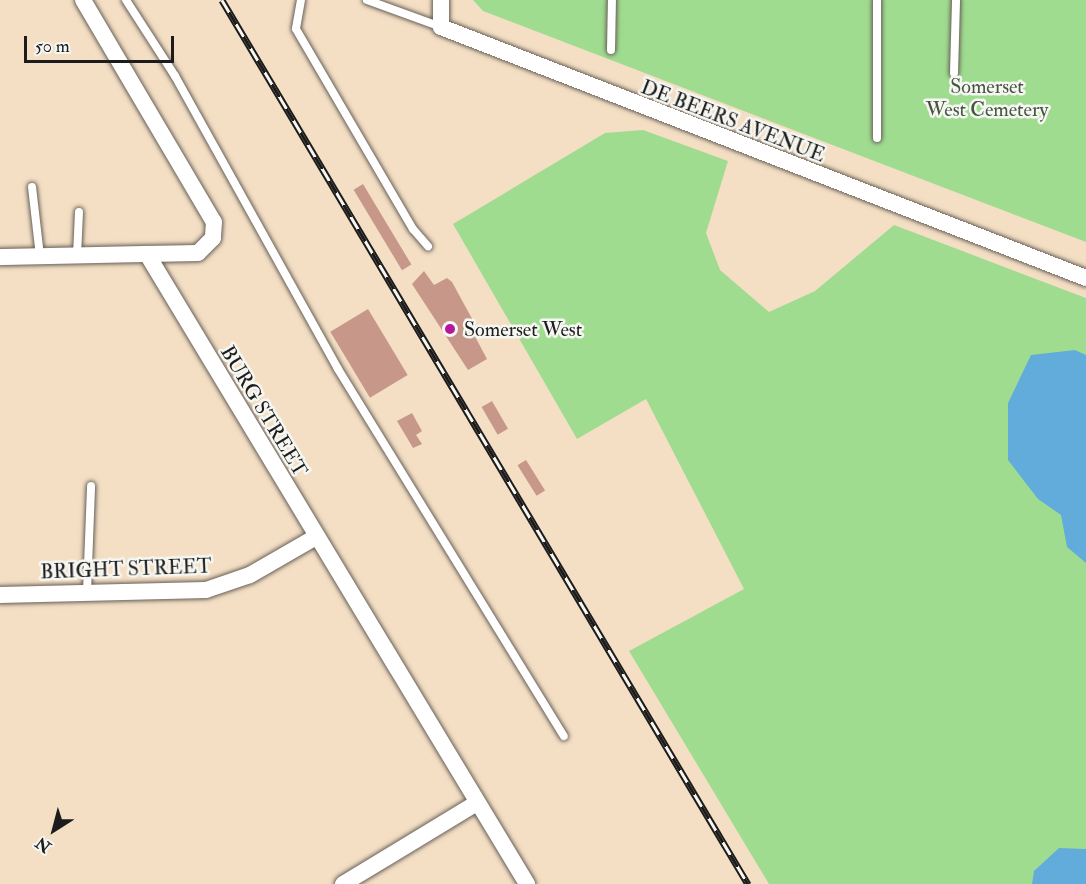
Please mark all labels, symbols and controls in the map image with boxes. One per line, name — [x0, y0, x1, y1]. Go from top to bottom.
scale bar — [27, 24, 177, 62]
text: 50 m — [35, 35, 70, 58]
street label: DE BEERS AVENUE — [638, 75, 828, 167]
park label: Somerset West Cemetery — [926, 75, 1048, 122]
place label: Somerset West — [464, 317, 582, 341]
marker: Somerset West — [441, 320, 459, 338]
street label: BURG STREET — [215, 341, 313, 481]
street label: BRIGHT STREET — [40, 554, 212, 584]
north arrow — [24, 800, 84, 860]
text: N — [32, 832, 55, 857]

